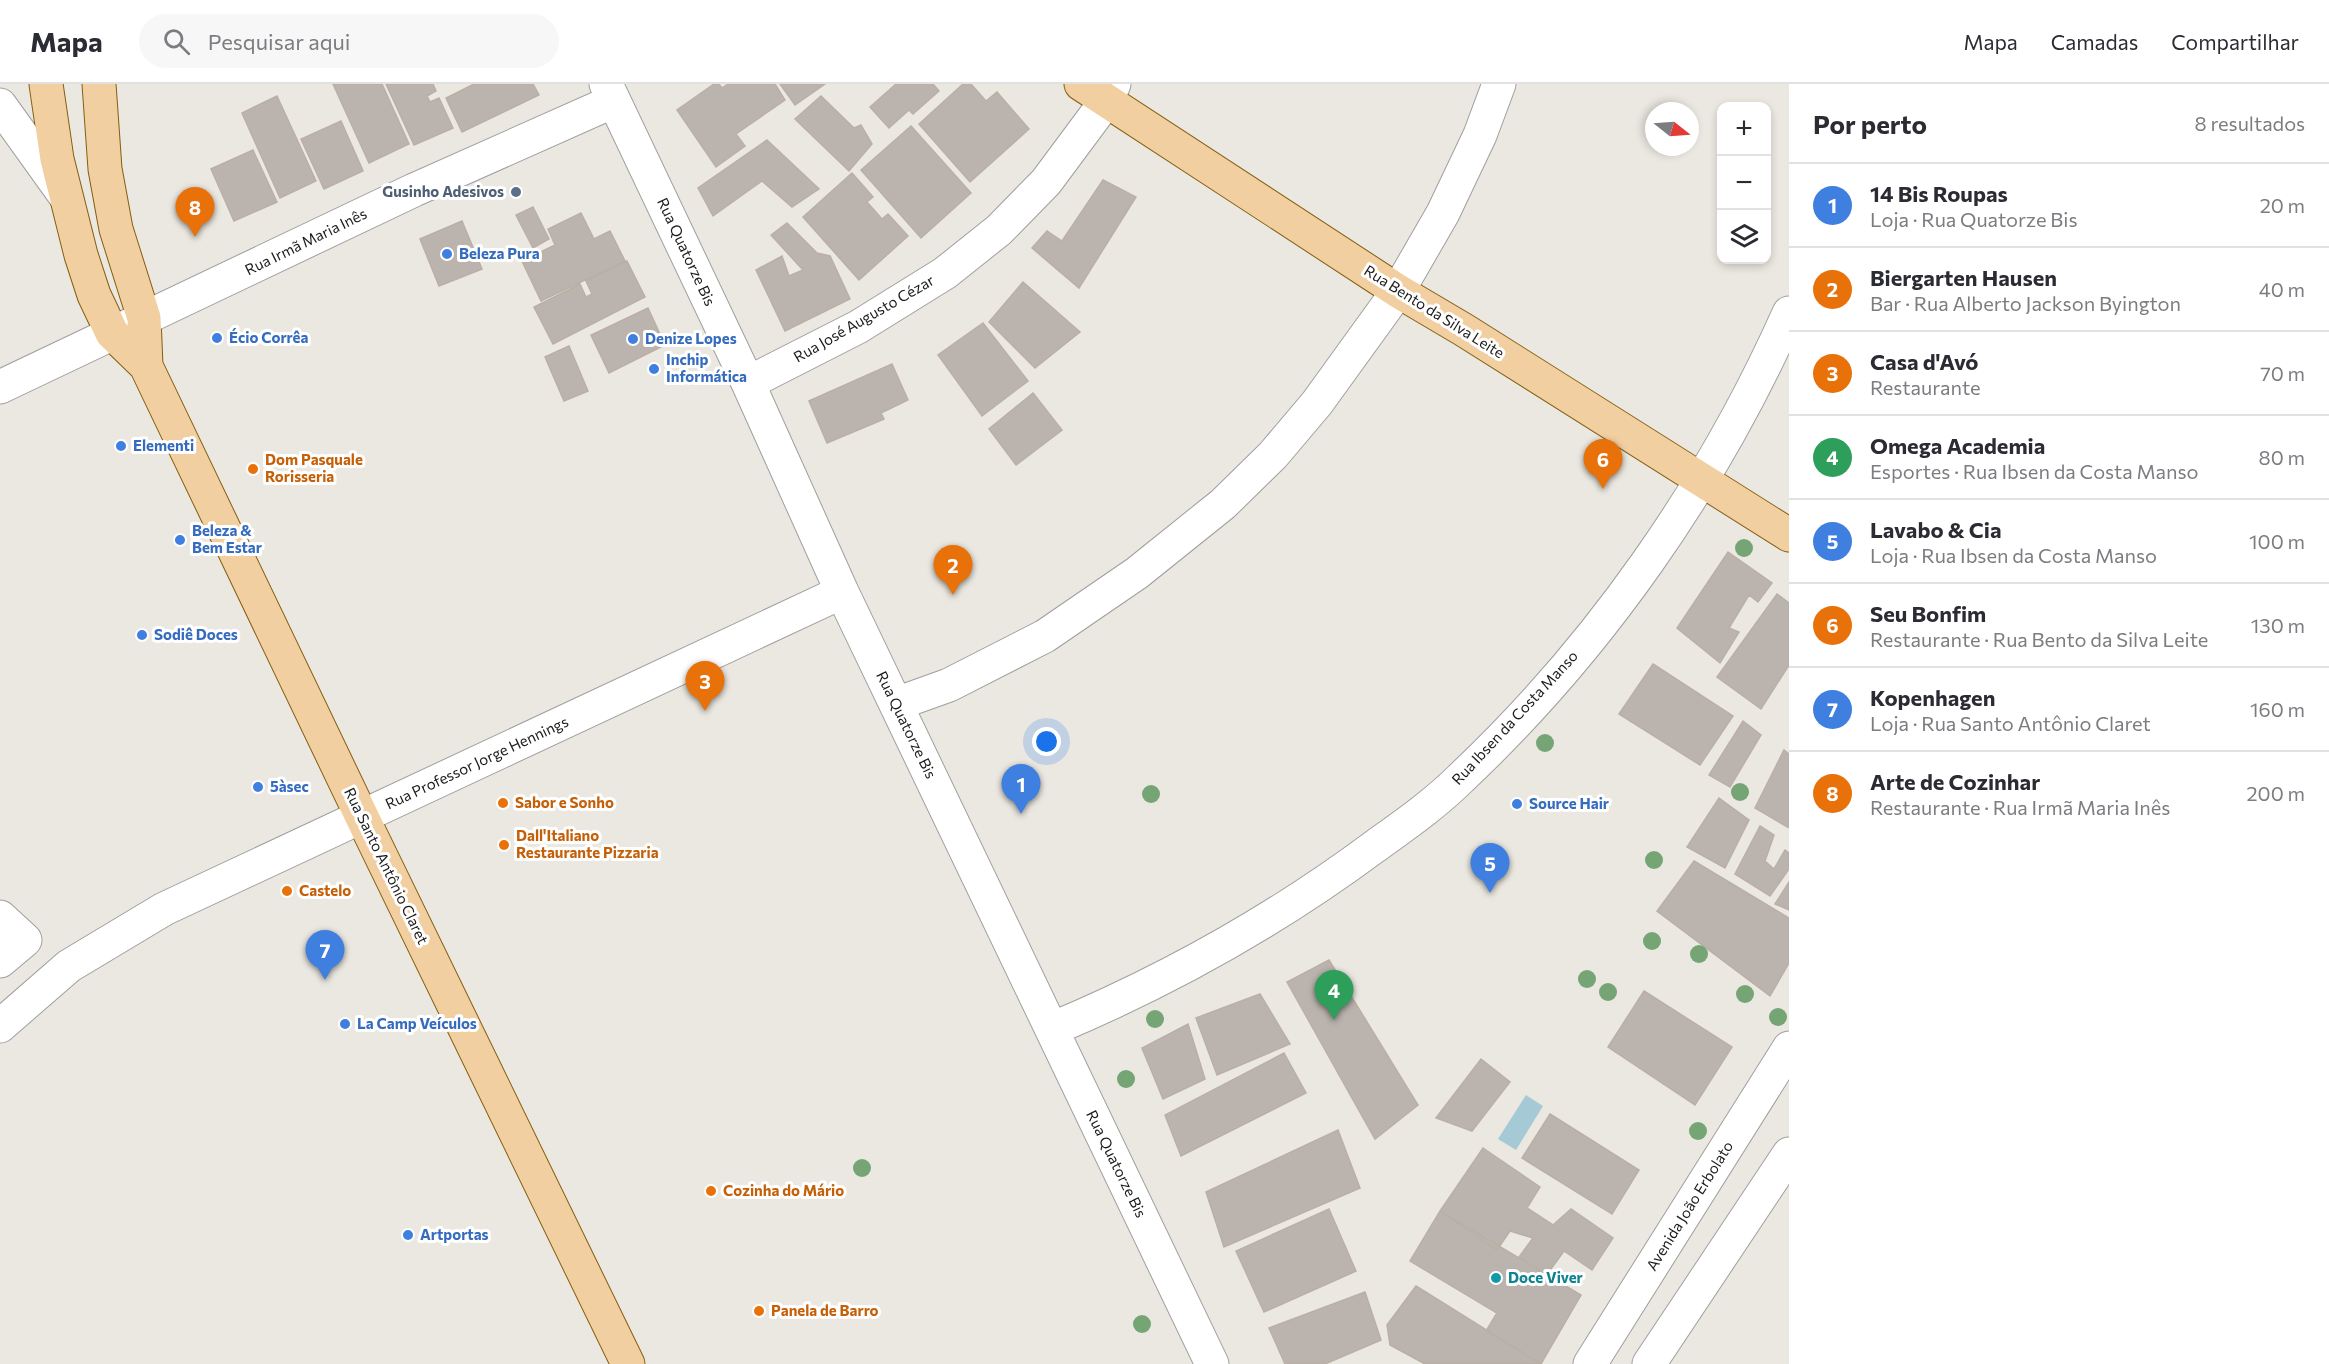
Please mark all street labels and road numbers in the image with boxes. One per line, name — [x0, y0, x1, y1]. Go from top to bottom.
street label: Rua Quatorze Bis — [654, 195, 720, 309]
street label: Rua Irmã Maria Inês — [242, 204, 369, 278]
street label: Rua Bento da Silva Leite — [1361, 261, 1508, 362]
street label: Rua José Augusto Cézar — [790, 271, 937, 366]
street label: Rua Ibsen da Costa Manso — [1447, 647, 1581, 788]
street label: Rua Quatorze Bis — [873, 668, 941, 781]
street label: Rua Professor Jorge Hennings — [382, 712, 571, 812]
street label: Rua Santo Antônio Claret — [341, 784, 433, 947]
street label: Rua Quatorze Bis — [1083, 1107, 1151, 1220]
street label: Avenida João Erbolato — [1642, 1137, 1736, 1274]

